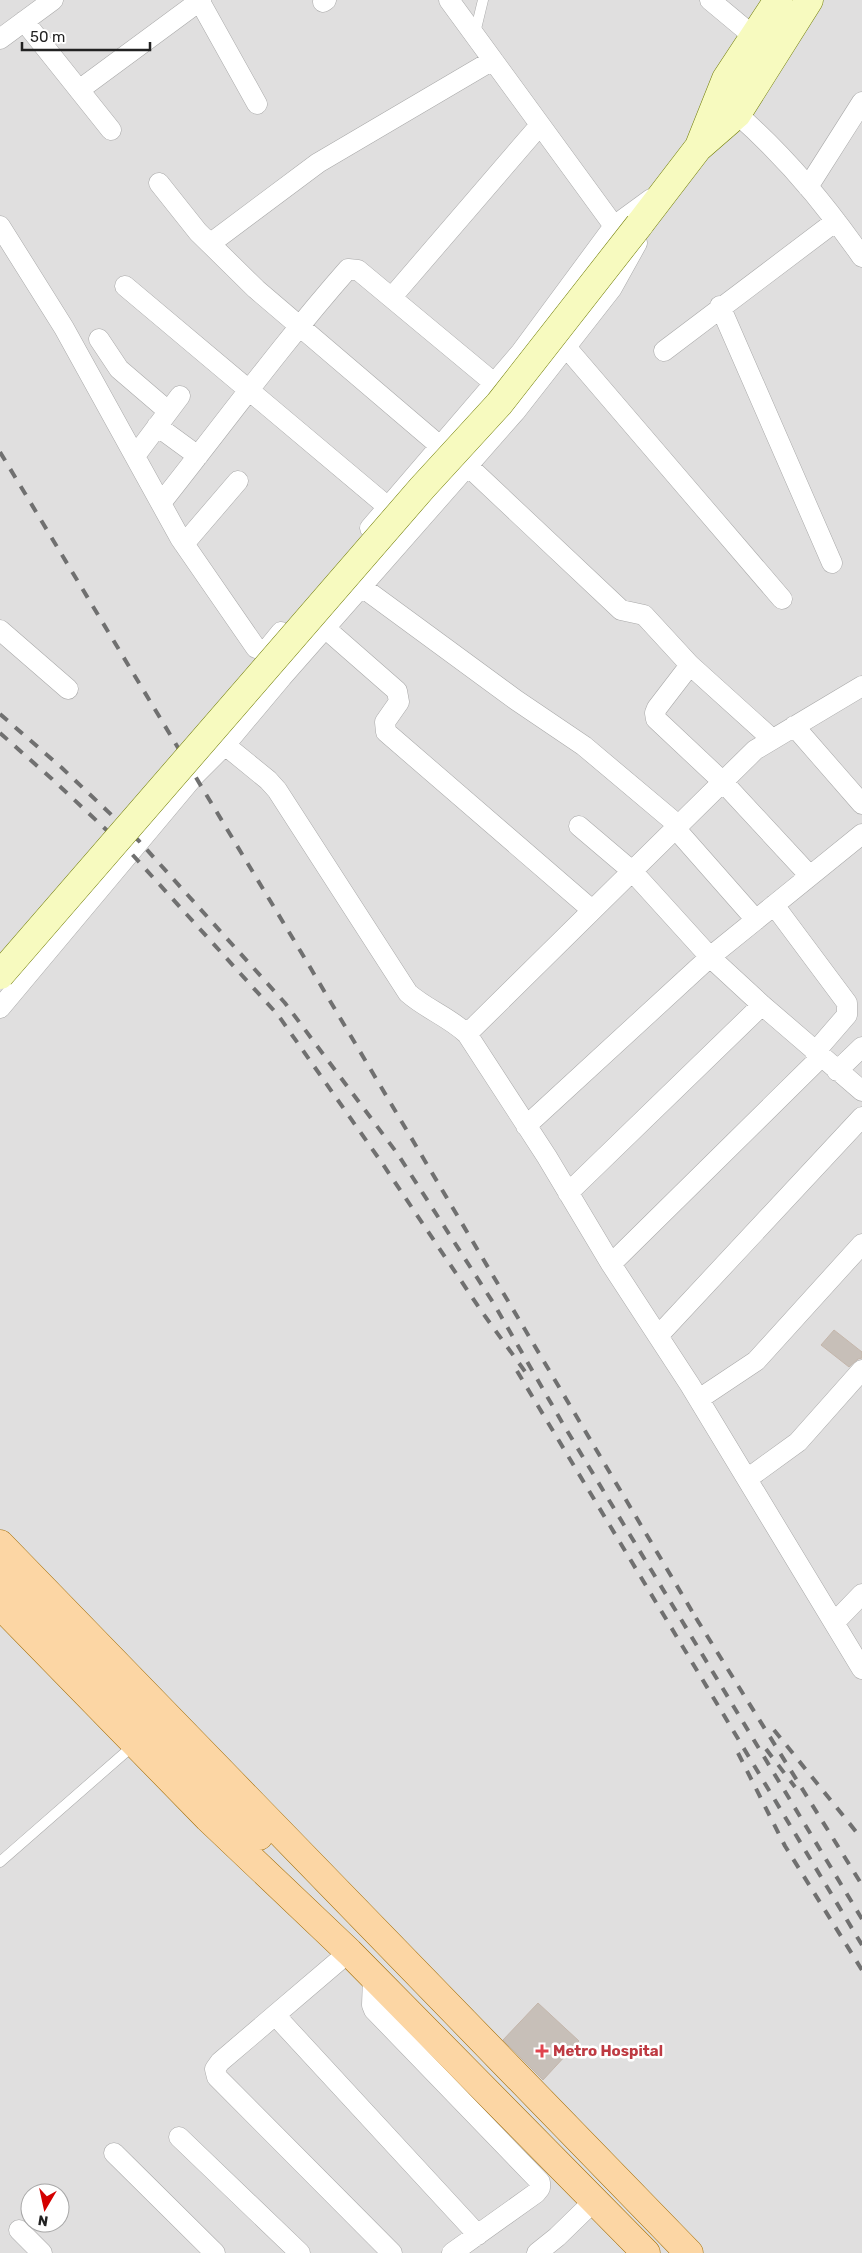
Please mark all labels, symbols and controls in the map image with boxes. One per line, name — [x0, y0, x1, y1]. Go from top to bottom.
scale bar — [22, 20, 150, 52]
text: 50 m — [30, 28, 65, 46]
place label: Metro Hospital — [553, 2042, 663, 2060]
marker: Metro Hospital — [535, 2044, 549, 2058]
north arrow — [20, 2183, 70, 2233]
text: N — [37, 2211, 49, 2230]

